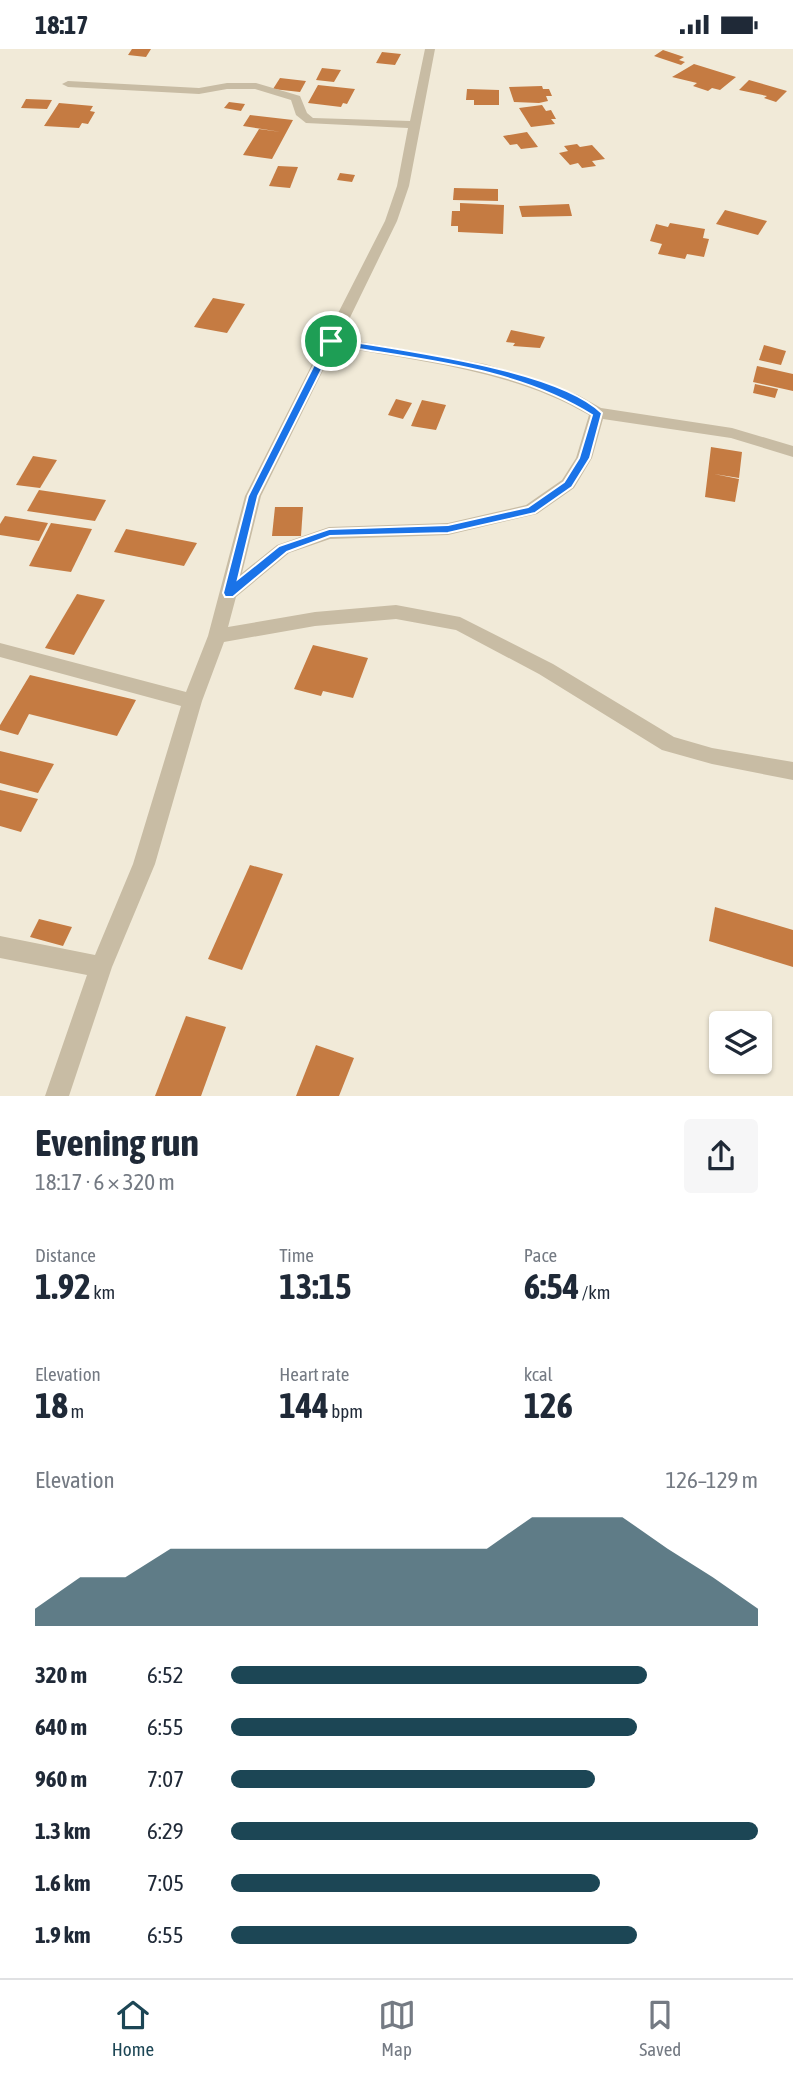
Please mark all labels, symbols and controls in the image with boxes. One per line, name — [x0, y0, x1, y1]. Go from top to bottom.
text: 18:17 — [35, 10, 89, 40]
pin — [301, 311, 361, 371]
icon: arrive — [312, 322, 350, 360]
map controls — [709, 1011, 772, 1074]
button: layers — [709, 1011, 772, 1074]
button: share — [684, 1119, 758, 1193]
text: Evening run — [35, 1121, 199, 1164]
text: 18:17 · 6 × 320 m — [35, 1169, 175, 1195]
text: Distance — [35, 1244, 96, 1266]
text: Time — [279, 1244, 314, 1266]
text: Pace — [524, 1244, 557, 1266]
text: 1.92 — [35, 1266, 91, 1306]
text: 13:15 — [279, 1266, 351, 1306]
text: 6:54 — [524, 1266, 579, 1306]
text: km — [91, 1281, 115, 1303]
text: /km — [579, 1281, 610, 1303]
text: Elevation — [35, 1363, 101, 1385]
text: Heart rate — [279, 1363, 349, 1385]
text: kcal — [524, 1363, 553, 1385]
text: 18 — [35, 1385, 68, 1425]
text: 144 — [279, 1385, 329, 1425]
text: 126 — [524, 1385, 573, 1425]
text: m — [68, 1400, 84, 1422]
text: bpm — [329, 1400, 363, 1422]
text: Elevation — [35, 1467, 115, 1493]
text: 126–129 m — [665, 1467, 758, 1493]
text: 320 m — [35, 1662, 87, 1688]
text: 6:52 — [147, 1662, 184, 1688]
text: 640 m — [35, 1714, 87, 1740]
text: 6:55 — [147, 1714, 184, 1740]
text: 960 m — [35, 1766, 87, 1792]
text: 7:07 — [147, 1766, 184, 1792]
text: 1.3 km — [35, 1818, 91, 1844]
text: 6:29 — [147, 1818, 184, 1844]
text: 1.6 km — [35, 1870, 91, 1896]
text: 7:05 — [147, 1870, 184, 1896]
text: 1.9 km — [35, 1922, 91, 1948]
text: 6:55 — [147, 1922, 184, 1948]
tab: Home — [112, 1996, 154, 2060]
tab: Map — [378, 1996, 416, 2060]
tab: Saved — [639, 1996, 681, 2060]

